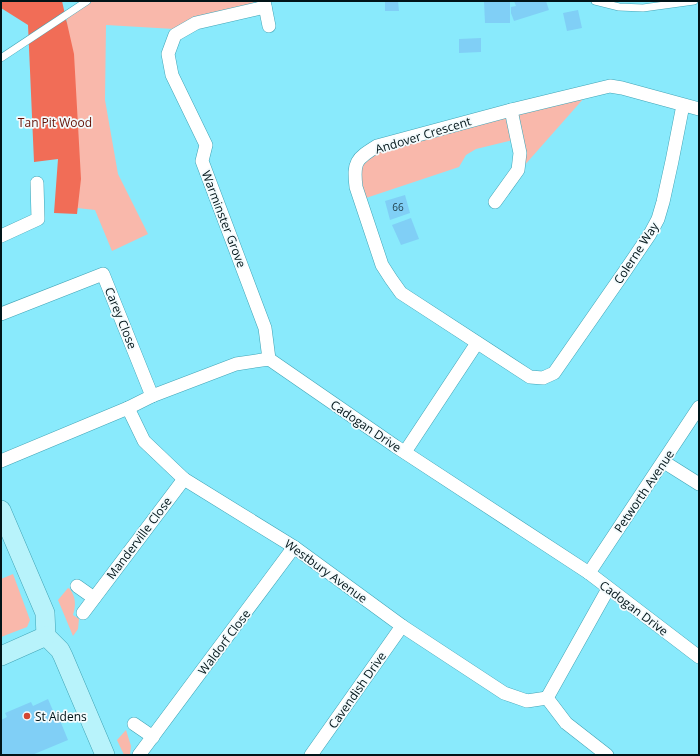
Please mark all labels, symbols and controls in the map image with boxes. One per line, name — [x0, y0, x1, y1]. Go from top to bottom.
street label: Andover Crescent — [373, 112, 473, 158]
park label: Tan Pit Wood — [18, 114, 92, 131]
street label: Warminster Grove — [198, 168, 250, 270]
house number: 66 — [392, 200, 404, 214]
street label: Colerne Way — [610, 218, 663, 287]
street label: Carey Close — [101, 285, 141, 352]
street label: Cadogan Drive — [327, 396, 405, 456]
street label: Petworth Avenue — [610, 446, 678, 536]
street label: Manderville Close — [102, 493, 176, 583]
street label: Westbury Avenue — [281, 535, 371, 607]
street label: Cadogan Drive — [596, 577, 672, 640]
street label: Waldorf Close — [194, 606, 254, 678]
street label: Cavendish Drive — [324, 648, 390, 732]
place label: St Aidens — [35, 708, 87, 725]
marker: St Aidens — [22, 711, 32, 721]

